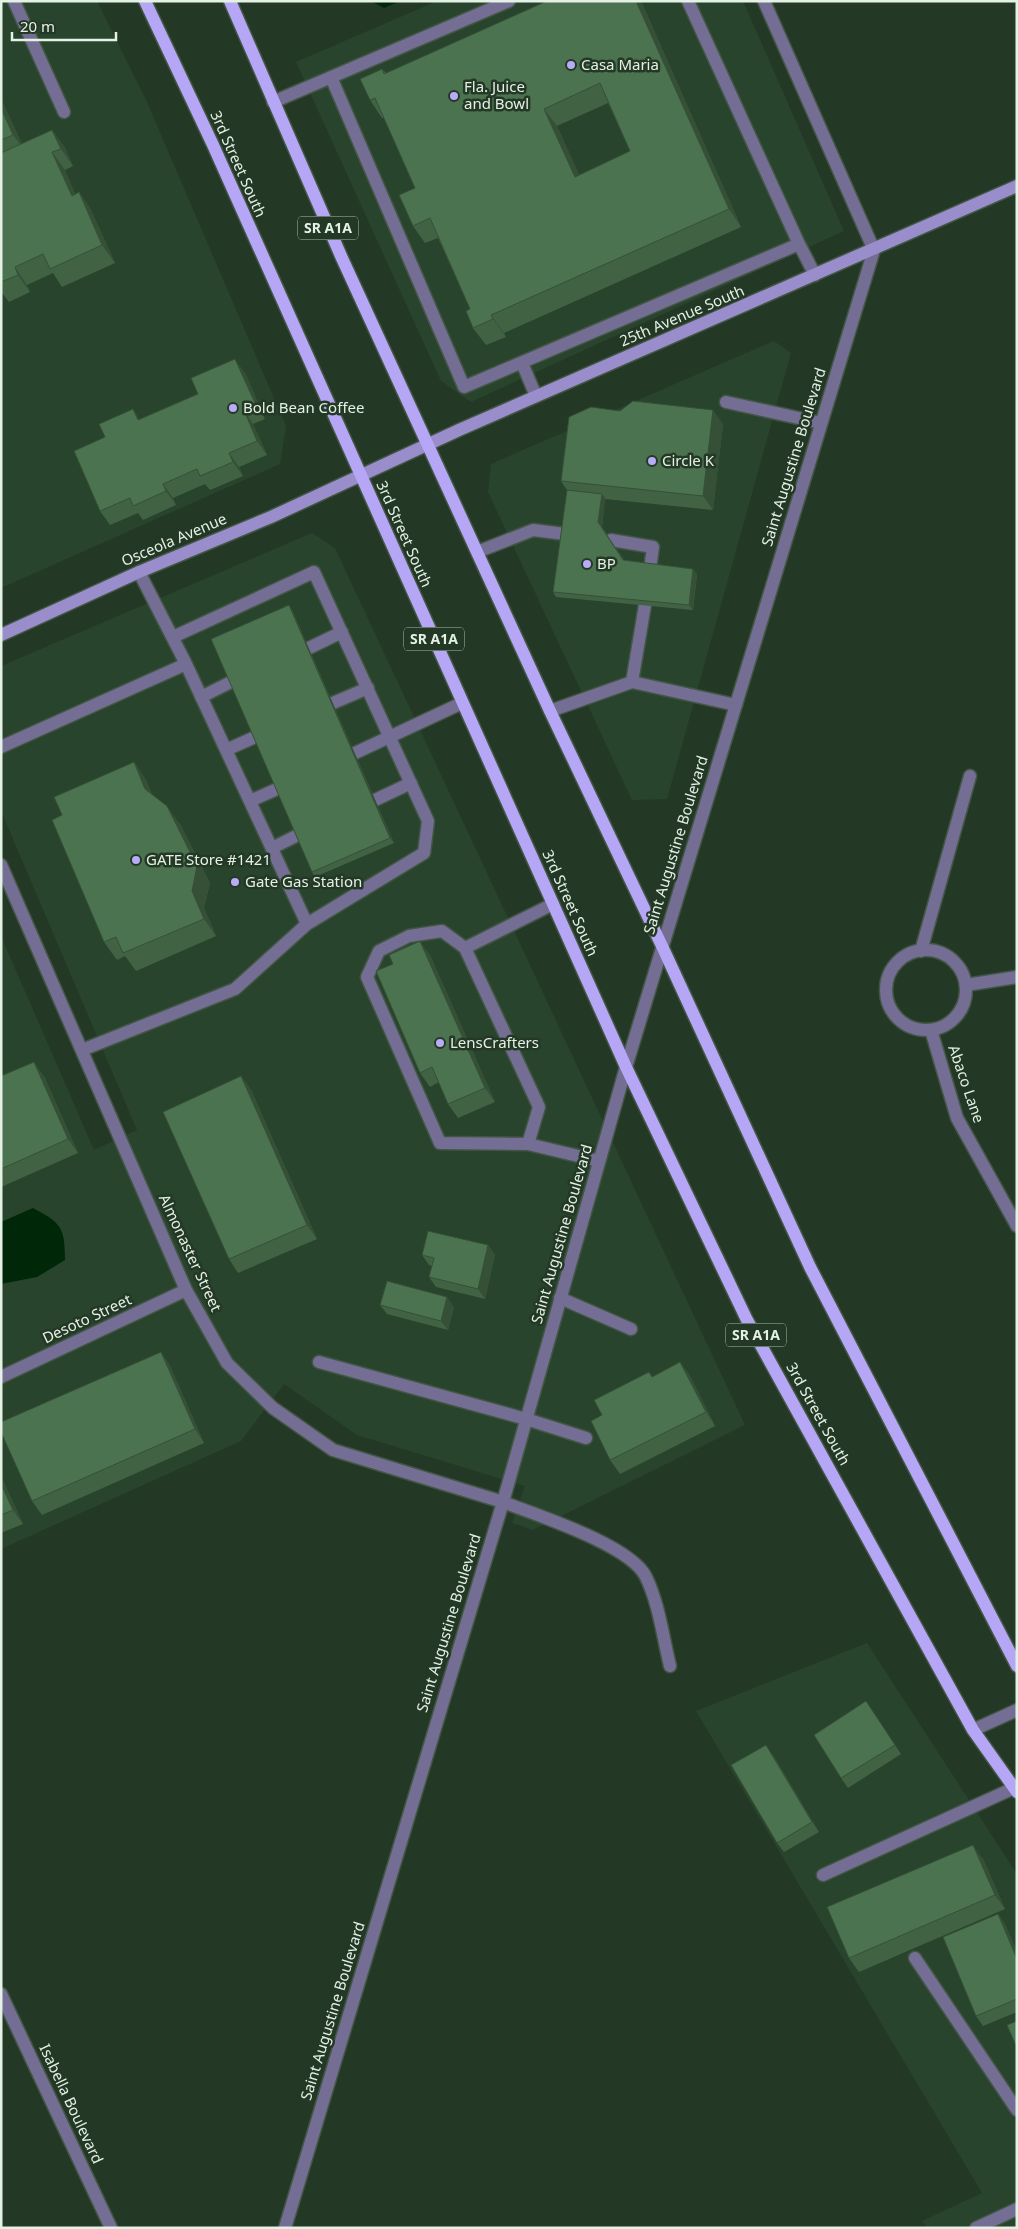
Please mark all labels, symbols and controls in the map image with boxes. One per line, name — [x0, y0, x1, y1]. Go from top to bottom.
scale bar — [12, 10, 116, 42]
text: 20 m — [20, 16, 55, 36]
place label: Casa Maria — [581, 54, 659, 74]
marker: Casa Maria — [565, 59, 577, 71]
place label: Fla. Juice and Bowl — [464, 76, 529, 113]
marker: Fla. Juice and Bowl — [448, 90, 460, 102]
street label: 3rd Street South — [206, 107, 271, 220]
road number: SR A1A — [298, 217, 358, 240]
street label: 25th Avenue South — [616, 280, 747, 350]
street label: Saint Augustine Boulevard — [756, 365, 830, 548]
place label: Bold Bean Coffee — [243, 397, 364, 417]
marker: Bold Bean Coffee — [227, 402, 239, 414]
place label: Circle K — [662, 450, 715, 470]
marker: Circle K — [646, 455, 658, 467]
street label: 3rd Street South — [372, 477, 437, 590]
street label: Osceola Avenue — [118, 508, 229, 570]
place label: BP — [597, 553, 616, 573]
marker: BP — [581, 558, 593, 570]
road number: SR A1A — [404, 628, 464, 650]
street label: Saint Augustine Boulevard — [638, 753, 712, 936]
street label: 3rd Street South — [538, 846, 603, 959]
place label: GATE Store #1421 — [146, 849, 271, 869]
marker: GATE Store #1421 — [130, 854, 142, 866]
place label: Gate Gas Station — [245, 871, 362, 891]
marker: Gate Gas Station — [229, 876, 241, 888]
place label: LensCrafters — [450, 1032, 539, 1052]
marker: LensCrafters — [434, 1037, 446, 1049]
street label: Abaco Lane — [944, 1042, 990, 1125]
street label: Saint Augustine Boulevard — [526, 1142, 596, 1326]
street label: Almonaster Street — [155, 1191, 227, 1315]
street label: Desoto Street — [39, 1289, 135, 1347]
road number: SR A1A — [726, 1324, 786, 1346]
street label: 3rd Street South — [782, 1359, 855, 1469]
street label: Saint Augustine Boulevard — [411, 1531, 485, 1714]
street label: Saint Augustine Boulevard — [295, 1919, 369, 2102]
street label: Isabella Boulevard — [35, 2041, 108, 2167]

